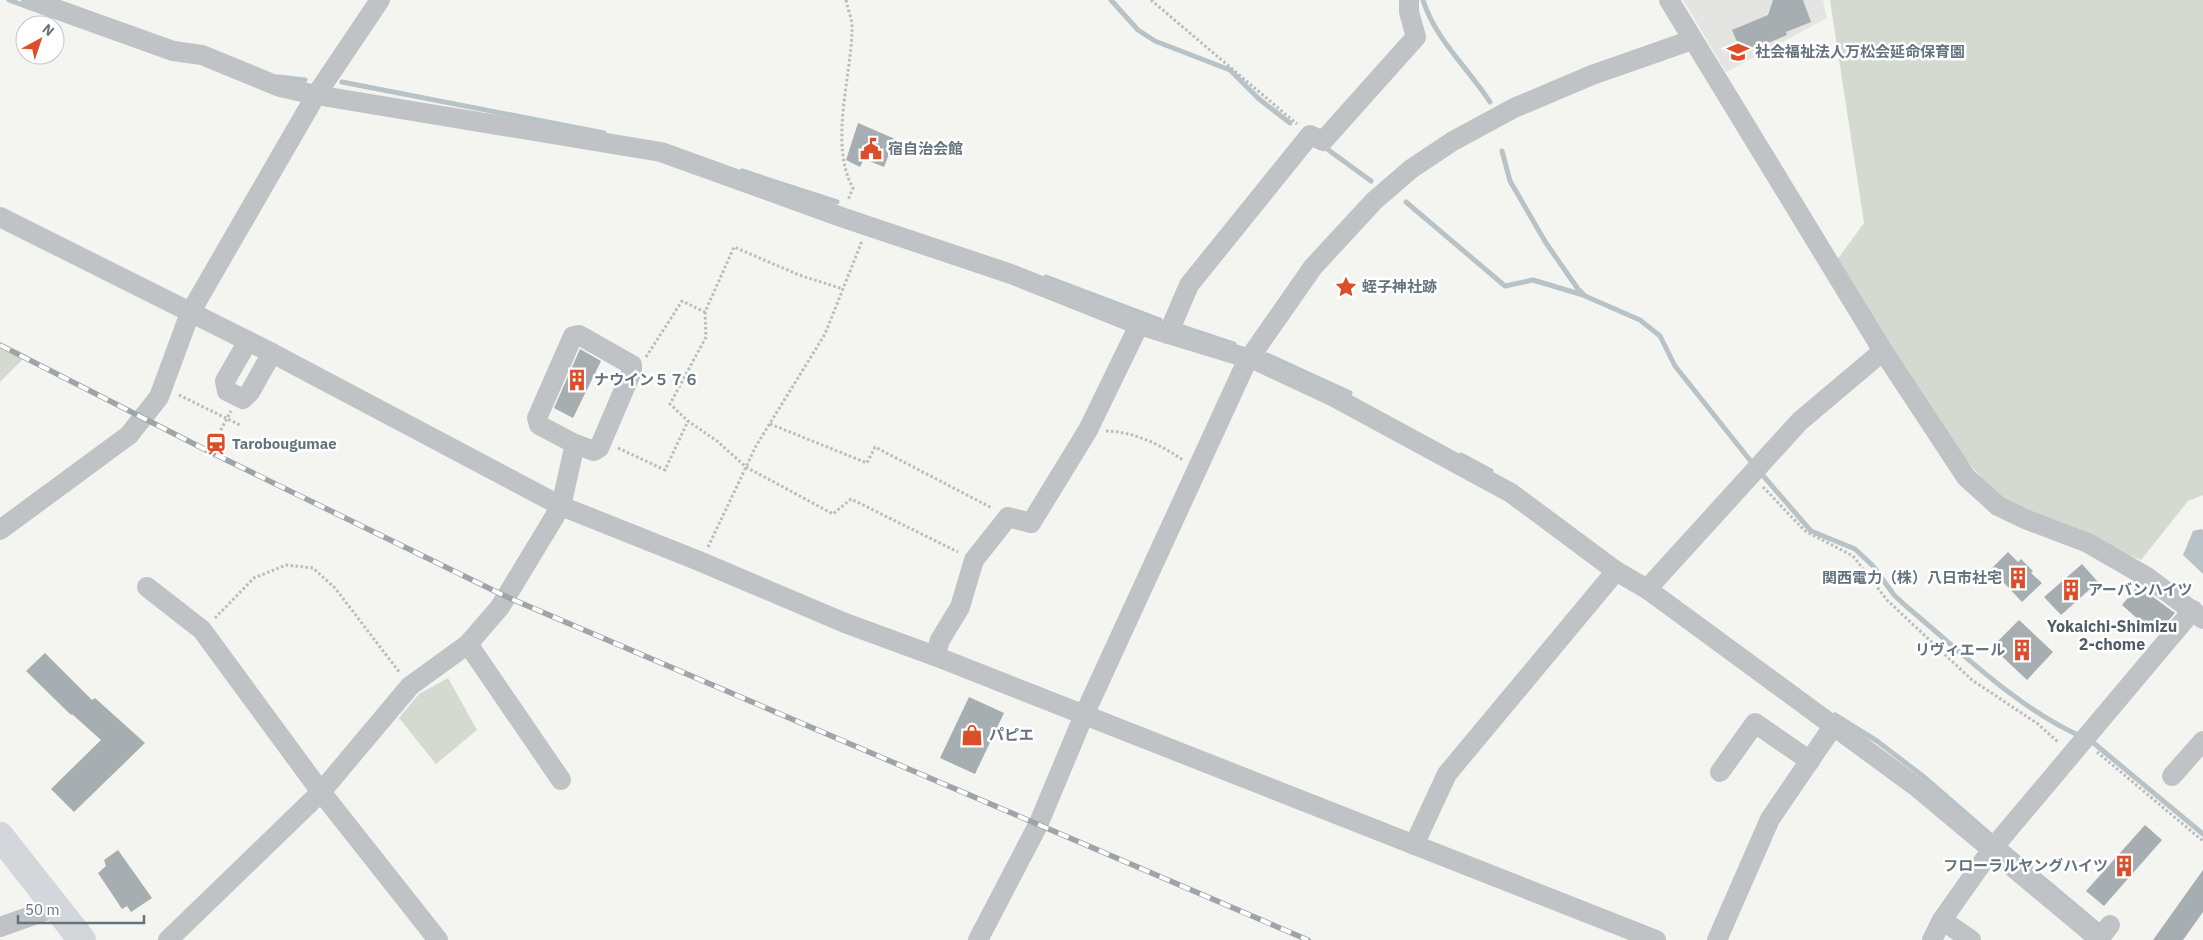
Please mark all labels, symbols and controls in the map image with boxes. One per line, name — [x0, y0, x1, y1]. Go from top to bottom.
north arrow — [15, 15, 65, 65]
text: N — [39, 20, 58, 40]
school or university icon: 社会福祉法人万松会延命保育園 — [1725, 39, 1751, 65]
place label: 社会福祉法人万松会延命保育園 — [1755, 42, 1965, 61]
public building icon: 宿自治会館 — [858, 136, 884, 162]
place label: 宿自治会館 — [888, 139, 963, 158]
place icon: 蛭子神社跡 — [1333, 274, 1359, 300]
place label: 蛭子神社跡 — [1362, 277, 1437, 296]
building icon: ナウイン５７６ — [564, 367, 590, 393]
place label: ナウイン５７６ — [594, 370, 699, 389]
station icon: Tarobougumae — [203, 431, 229, 457]
place label: Tarobougumae — [232, 434, 337, 453]
building icon: 関西電力（株）八日市社宅 — [2005, 565, 2031, 591]
place label: 関西電力（株）八日市社宅 — [1822, 568, 2002, 587]
building icon: アーバンハイツ — [2058, 577, 2084, 603]
place label: アーバンハイツ — [2088, 580, 2192, 599]
district label: Yokaichi-Shimizu 2-chome — [2047, 616, 2177, 654]
building icon: リヴィエール — [2009, 637, 2035, 663]
place label: リヴィエール — [1915, 640, 2005, 659]
shop icon: パピエ — [959, 722, 985, 748]
place label: パピエ — [989, 725, 1034, 744]
building icon: フローラルヤングハイツ — [2111, 853, 2137, 879]
place label: フローラルヤングハイツ — [1943, 856, 2108, 875]
scale bar — [18, 892, 144, 924]
text: 50 m — [25, 900, 60, 919]

